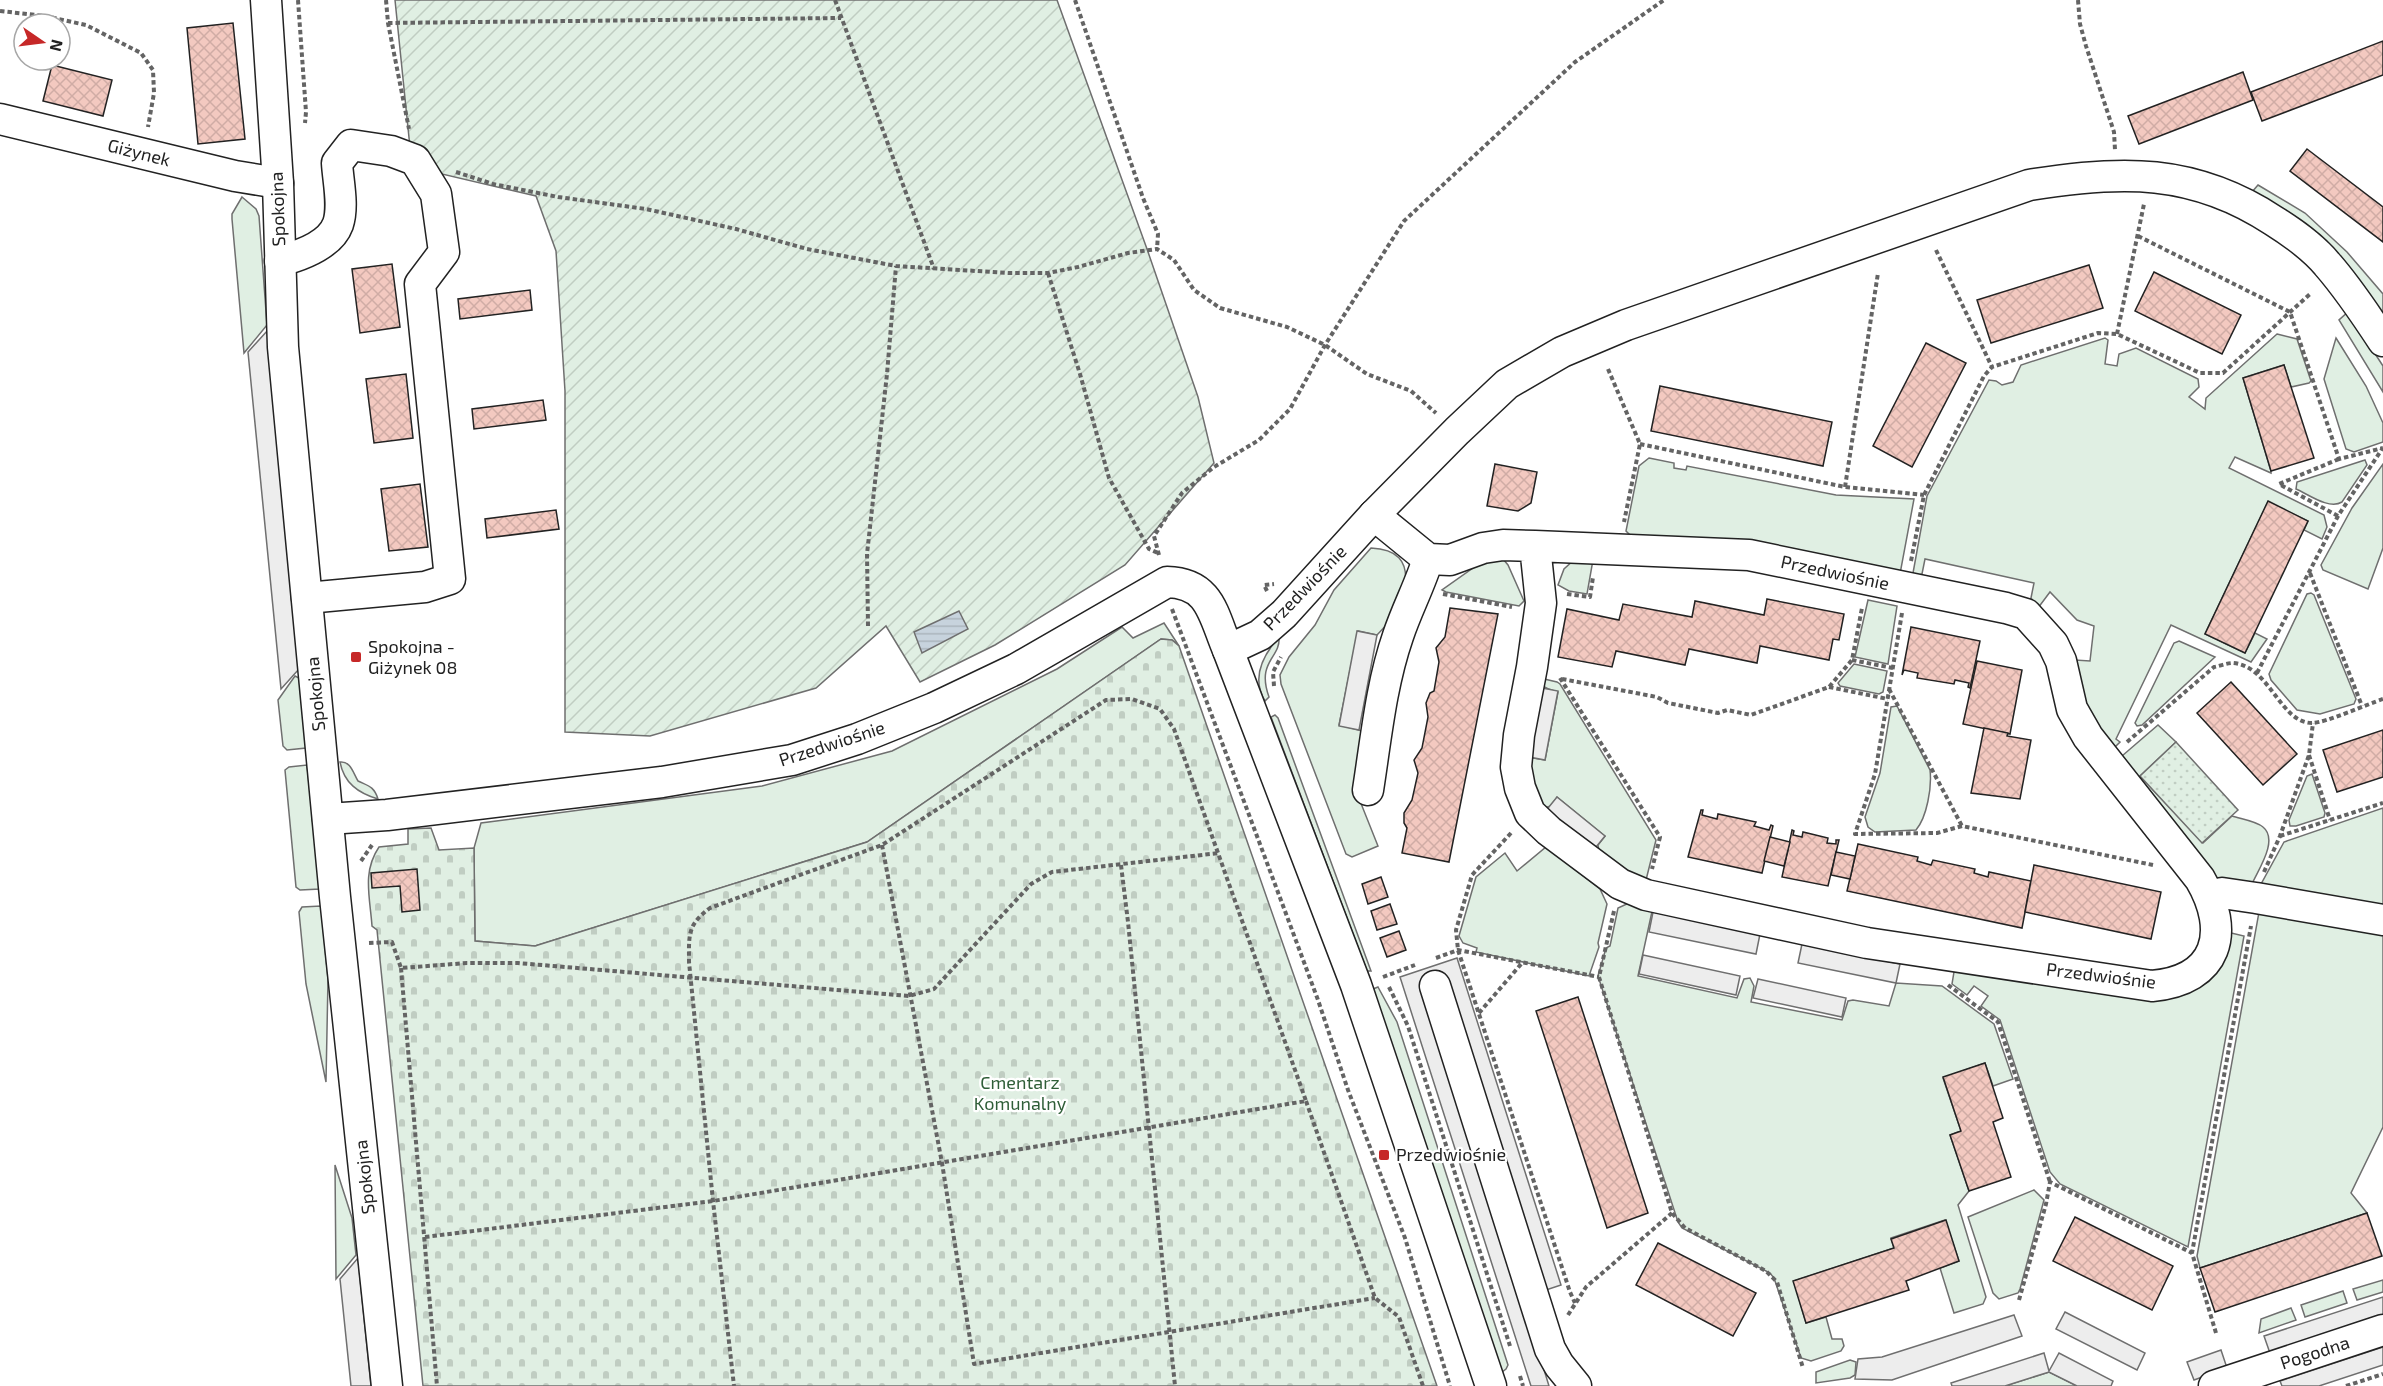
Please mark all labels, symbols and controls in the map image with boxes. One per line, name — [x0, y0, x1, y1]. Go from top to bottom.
north arrow — [12, 12, 72, 72]
text: N — [46, 38, 68, 54]
street label: Giżynek — [106, 134, 173, 170]
street label: Spokojna — [265, 171, 289, 247]
street label: Przedwiośnie — [1258, 540, 1350, 635]
street label: Przedwiośnie — [1779, 550, 1891, 594]
place label: Spokojna - Giżynek 08 — [368, 635, 457, 678]
marker: Spokojna - Giżynek 08 — [349, 650, 363, 664]
street label: Spokojna — [301, 656, 329, 732]
street label: Przedwiośnie — [776, 716, 888, 771]
street label: Przedwiośnie — [2045, 957, 2157, 993]
park label: Cmentarz Komunalny — [974, 1071, 1067, 1114]
street label: Spokojna — [349, 1139, 379, 1215]
place label: Przedwiośnie — [1396, 1143, 1506, 1165]
marker: Przedwiośnie — [1377, 1148, 1391, 1162]
street label: Pogodna — [2277, 1331, 2352, 1374]

